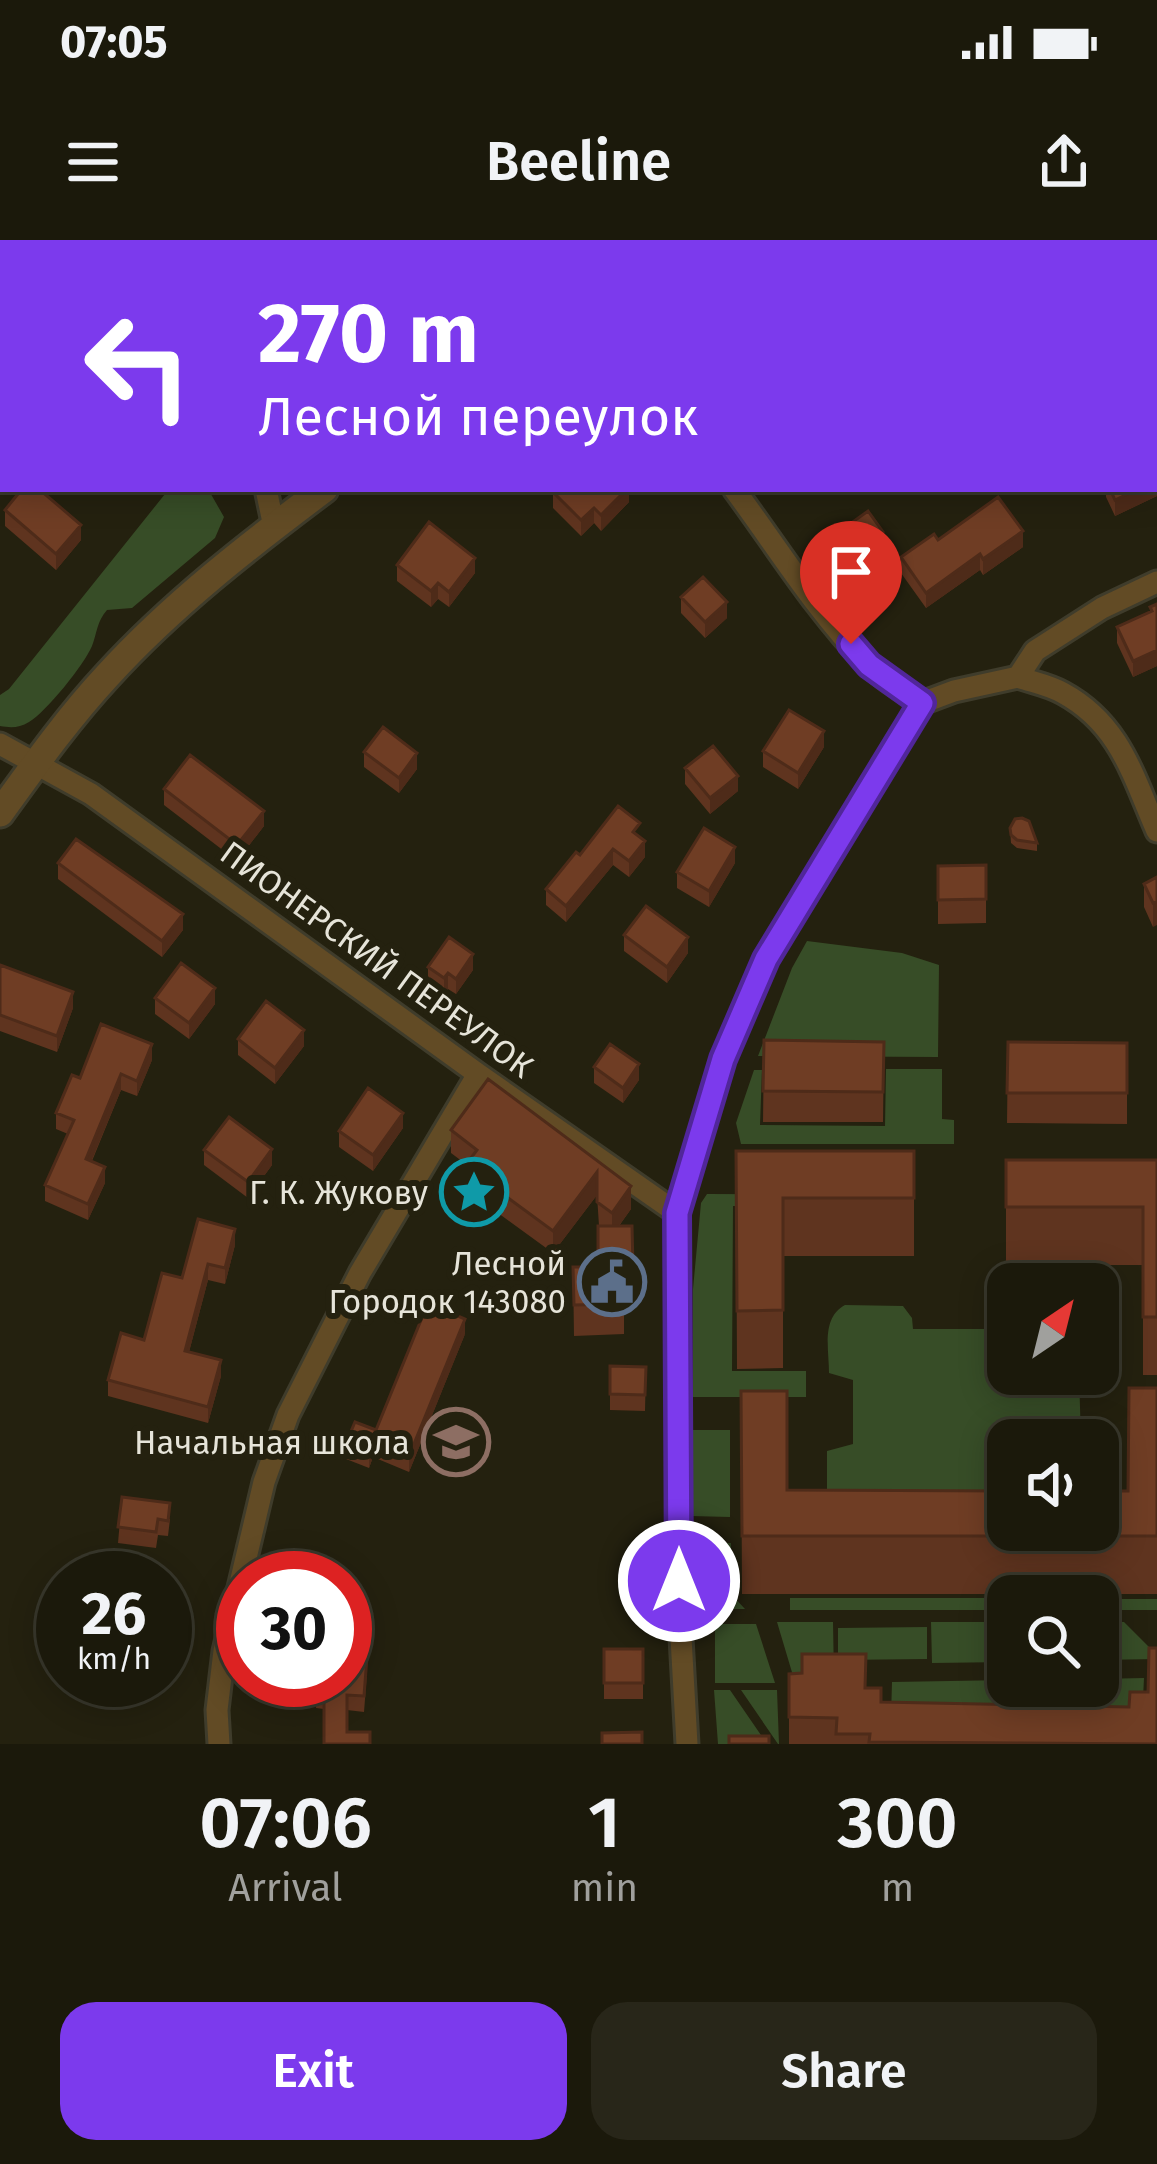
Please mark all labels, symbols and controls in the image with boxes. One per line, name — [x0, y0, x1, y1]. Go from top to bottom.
text: 07:05 — [60, 15, 168, 69]
icon: menu — [60, 129, 126, 195]
icon: share — [1031, 129, 1097, 195]
text: Beeline — [486, 130, 671, 194]
text: 270 m — [258, 283, 479, 384]
icon: left — [60, 288, 216, 444]
text: Лесной переулок — [258, 385, 698, 449]
pin — [800, 521, 902, 644]
icon: arrive — [818, 539, 884, 605]
street label: ПИОНЕРСКИЙ ПЕРЕУЛОК — [212, 833, 541, 1087]
place icon: Г. К. Жукову — [439, 1157, 509, 1227]
place label: Г. К. Жукову — [249, 1173, 428, 1213]
place label: Лесной Городок 143080 — [328, 1244, 566, 1322]
public building icon: Лесной Городок 143080 — [577, 1247, 647, 1317]
north arrow — [987, 1263, 1119, 1395]
map controls — [987, 1263, 1119, 1707]
school or university icon: Начальная школа — [421, 1407, 491, 1477]
button: sound — [987, 1419, 1119, 1551]
place label: Начальная школа — [134, 1423, 410, 1463]
position arrow — [616, 1518, 742, 1644]
speed limit sign: 30 — [216, 1551, 372, 1707]
button: search — [987, 1575, 1119, 1707]
text: 26 — [82, 1578, 146, 1650]
text: km/h — [77, 1641, 151, 1677]
text: 07:06 — [199, 1780, 372, 1866]
text: 1 — [588, 1780, 621, 1866]
text: 300 — [837, 1780, 958, 1866]
text: Arrival — [228, 1865, 343, 1911]
text: min — [571, 1865, 638, 1911]
text: m — [881, 1865, 914, 1911]
button: Exit — [60, 2002, 567, 2140]
button: Share — [591, 2002, 1097, 2140]

